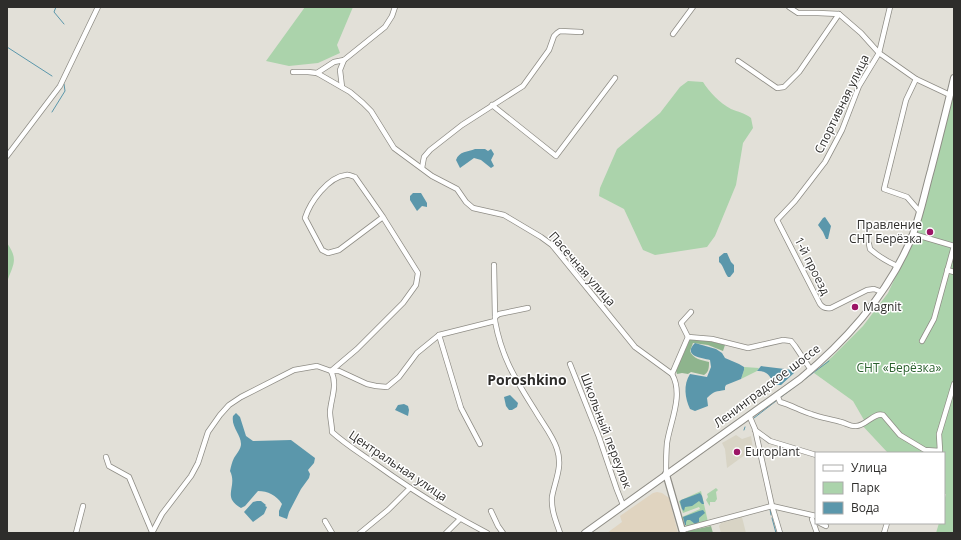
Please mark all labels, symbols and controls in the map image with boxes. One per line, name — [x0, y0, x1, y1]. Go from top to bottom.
street label: Спортивная улица — [810, 51, 873, 156]
place label: Правление СНТ Берёзка — [849, 216, 922, 247]
marker: Правление СНТ Берёзка — [925, 227, 935, 237]
street label: Пасечная улица — [545, 228, 620, 310]
street label: 1-й проезд — [791, 234, 834, 298]
place label: Magnit — [863, 298, 902, 315]
marker: Magnit — [850, 302, 860, 312]
street label: Ленинградское шоссе — [710, 340, 824, 431]
park label: СНТ «Берёзка» — [857, 359, 941, 376]
district label: Poroshkino — [487, 370, 567, 389]
street label: Школьный переулок — [577, 371, 637, 491]
street label: Центральная улица — [346, 426, 451, 505]
place label: Europlant — [745, 443, 800, 460]
marker: Europlant — [732, 447, 742, 457]
legend — [815, 452, 945, 524]
text: Улица — [851, 459, 887, 476]
text: Парк — [851, 479, 881, 496]
text: Вода — [851, 499, 880, 516]

